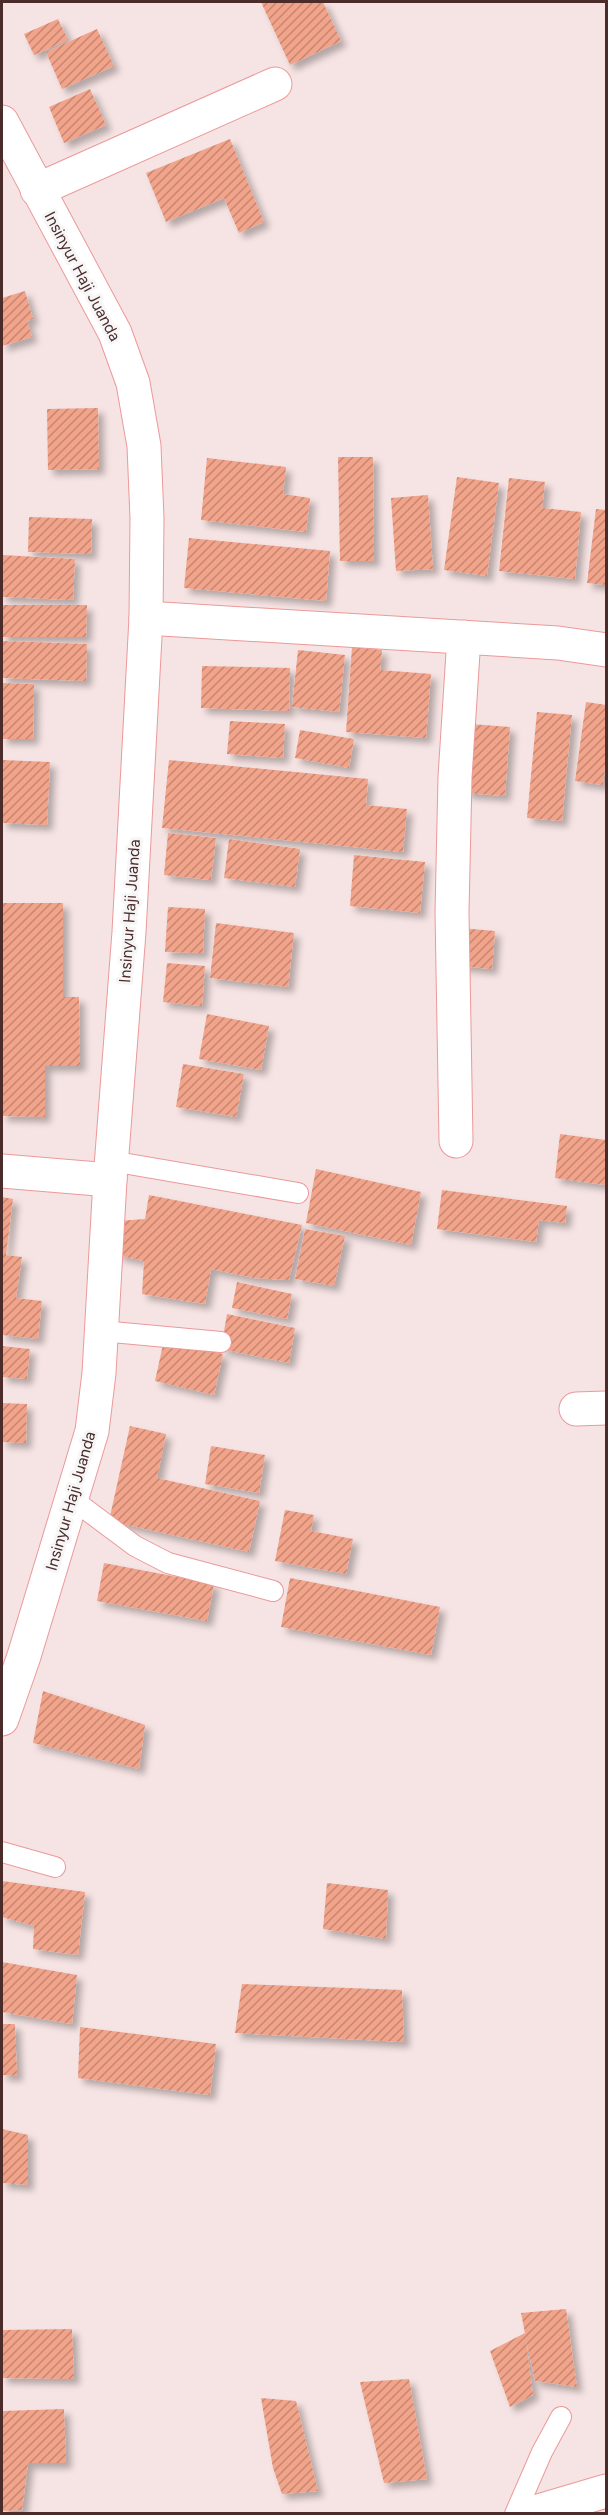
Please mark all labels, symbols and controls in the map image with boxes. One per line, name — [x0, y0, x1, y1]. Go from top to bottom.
street label: Insinyur Haji Juanda — [40, 208, 125, 344]
street label: Insinyur Haji Juanda — [115, 839, 144, 983]
street label: Insinyur Haji Juanda — [42, 1429, 99, 1573]

